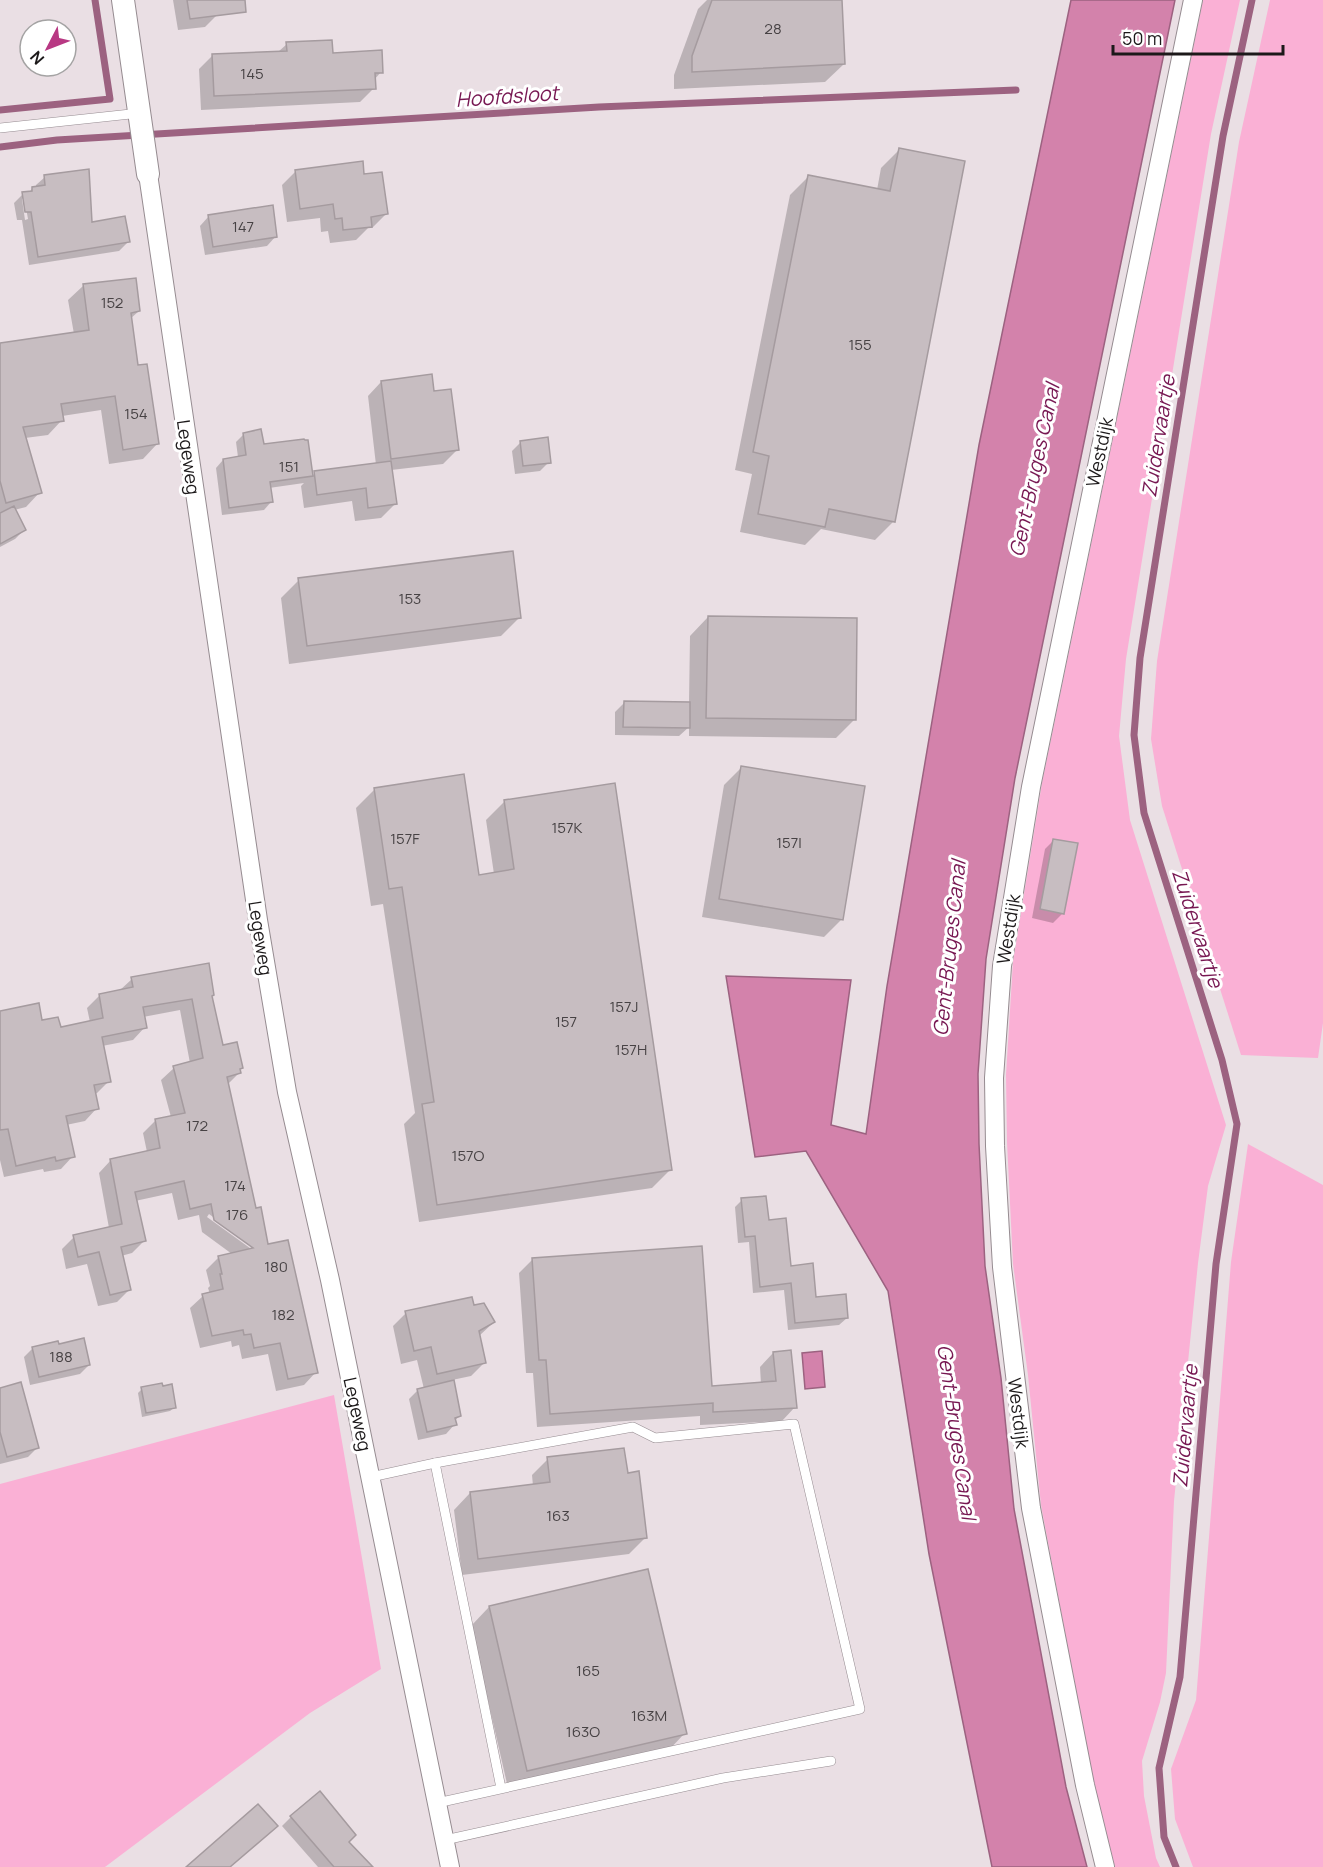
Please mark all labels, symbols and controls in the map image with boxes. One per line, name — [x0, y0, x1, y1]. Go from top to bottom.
north arrow — [18, 18, 78, 78]
house number: 28 — [764, 18, 782, 39]
scale bar — [1113, 18, 1282, 56]
text: 50 m — [1122, 26, 1162, 50]
text: N — [25, 46, 49, 70]
house number: 145 — [240, 63, 264, 84]
water label: Hoofdsloot — [455, 79, 561, 113]
house number: 147 — [232, 216, 254, 237]
house number: 152 — [101, 292, 123, 313]
house number: 155 — [848, 334, 872, 355]
water label: Zuidervaartje — [1135, 372, 1181, 499]
water label: Gent-Bruges Canal — [1002, 379, 1066, 559]
house number: 154 — [124, 403, 148, 424]
street label: Westdijk — [1080, 414, 1118, 489]
street label: Legeweg — [172, 418, 206, 496]
house number: 151 — [279, 456, 299, 477]
house number: 153 — [399, 588, 421, 609]
house number: 157K — [552, 817, 583, 838]
house number: 157F — [390, 828, 420, 849]
house number: 157I — [776, 832, 802, 853]
water label: Gent-Bruges Canal — [926, 857, 972, 1037]
water label: Zuidervaartje — [1166, 865, 1230, 992]
street label: Westdijk — [991, 891, 1026, 966]
street label: Legeweg — [243, 899, 279, 977]
house number: 157J — [610, 996, 639, 1017]
house number: 157 — [555, 1011, 577, 1032]
house number: 157H — [615, 1039, 647, 1060]
house number: 172 — [186, 1115, 208, 1136]
house number: 157O — [452, 1145, 485, 1166]
house number: 174 — [224, 1175, 246, 1196]
house number: 176 — [226, 1204, 248, 1225]
house number: 180 — [264, 1256, 288, 1277]
house number: 182 — [271, 1304, 295, 1325]
water label: Gent-Bruges Canal — [931, 1343, 983, 1523]
house number: 188 — [49, 1346, 73, 1367]
water label: Zuidervaartje — [1166, 1362, 1204, 1489]
street label: Legeweg — [338, 1375, 378, 1453]
street label: Westdijk — [1003, 1376, 1035, 1451]
house number: 163 — [546, 1505, 570, 1526]
house number: 165 — [576, 1660, 600, 1681]
house number: 163M — [631, 1705, 667, 1726]
house number: 163O — [566, 1721, 600, 1742]

